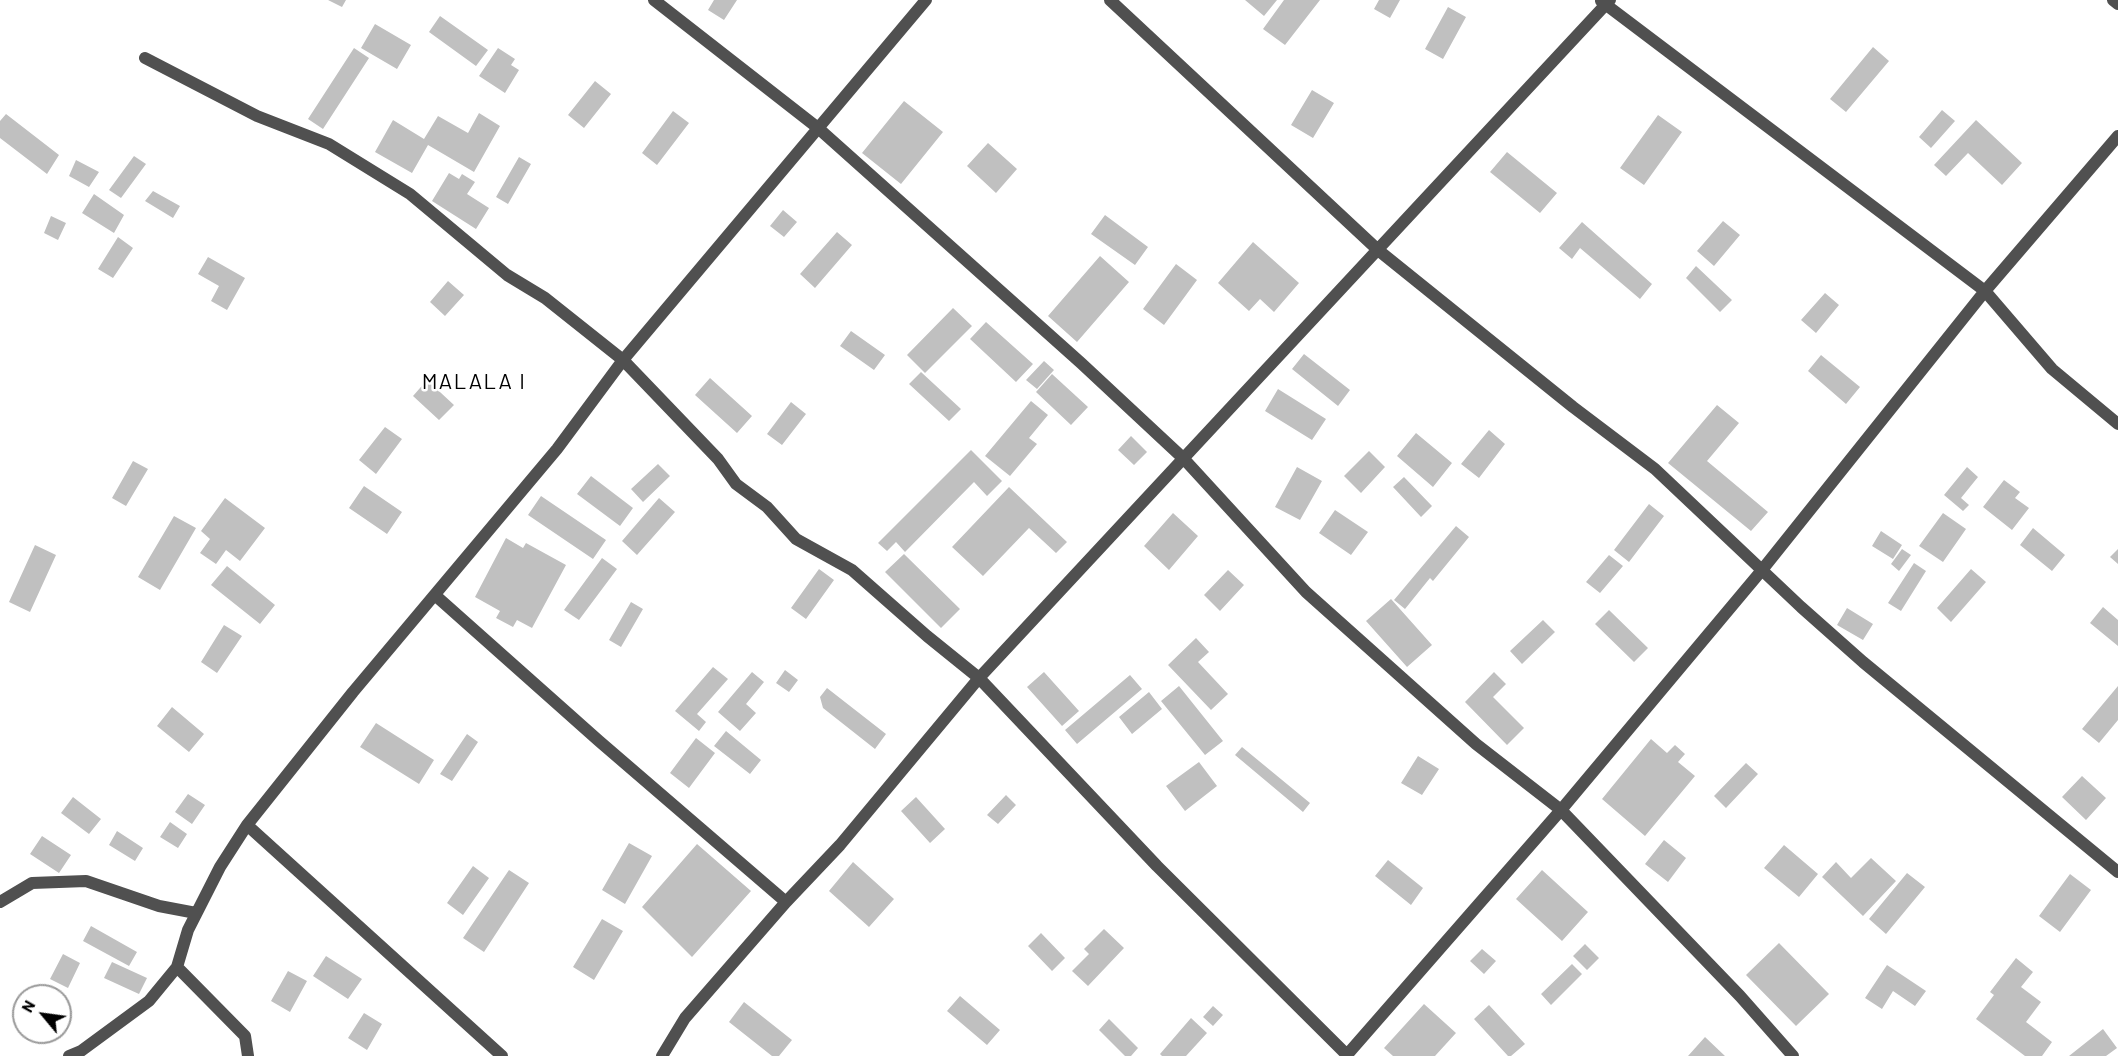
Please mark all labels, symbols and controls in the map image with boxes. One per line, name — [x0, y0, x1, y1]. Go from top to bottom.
district label: MALALA I — [422, 369, 526, 395]
north arrow — [12, 984, 72, 1044]
text: N — [17, 997, 38, 1015]

